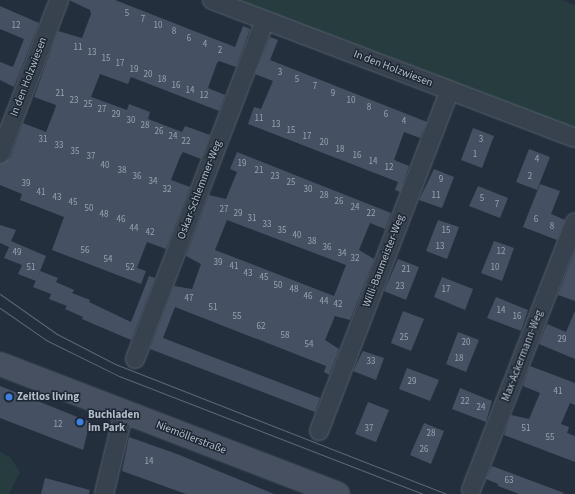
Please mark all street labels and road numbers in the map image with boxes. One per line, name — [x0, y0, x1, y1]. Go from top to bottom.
street label: In den Holzwiesen — [8, 36, 50, 118]
street label: In den Holzwiesen — [352, 48, 434, 90]
street label: Oskar-Schlemmer-Weg — [175, 139, 225, 241]
street label: Willi-Baumeister-Weg — [360, 213, 408, 309]
street label: Max-Ackermann-Weg — [499, 308, 547, 404]
street label: Niemöllerstraße — [154, 419, 228, 457]

